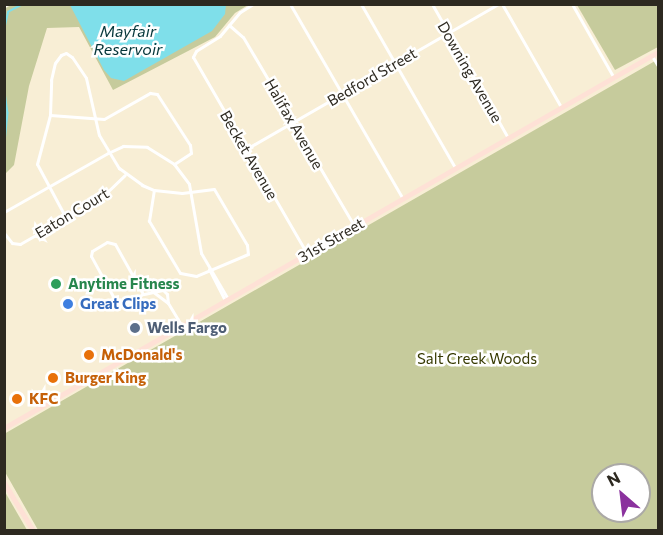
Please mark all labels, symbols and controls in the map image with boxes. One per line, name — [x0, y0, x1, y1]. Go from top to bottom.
street label: Downing Avenue — [434, 18, 506, 126]
water label: Mayfair Reservoir — [94, 21, 162, 59]
street label: Bedford Street — [324, 44, 420, 110]
street label: Halifax Avenue — [261, 76, 327, 172]
street label: Becket Avenue — [216, 107, 282, 203]
street label: Eaton Court — [32, 184, 112, 242]
street label: 31st Street — [295, 214, 367, 266]
place label: Anytime Fitness — [68, 275, 180, 293]
marker: Anytime Fitness — [49, 277, 63, 291]
place label: Great Clips — [80, 295, 156, 313]
marker: Great Clips — [61, 297, 75, 311]
place label: Wells Fargo — [147, 319, 227, 337]
marker: Wells Fargo — [128, 321, 142, 335]
place label: McDonald's — [101, 346, 182, 364]
marker: McDonald's — [82, 348, 96, 362]
park label: Salt Creek Woods — [417, 350, 537, 368]
place label: Burger King — [65, 369, 146, 387]
marker: Burger King — [46, 371, 60, 385]
place label: KFC — [29, 390, 58, 408]
marker: KFC — [10, 392, 24, 406]
north arrow — [591, 463, 651, 523]
text: N — [603, 467, 623, 490]

